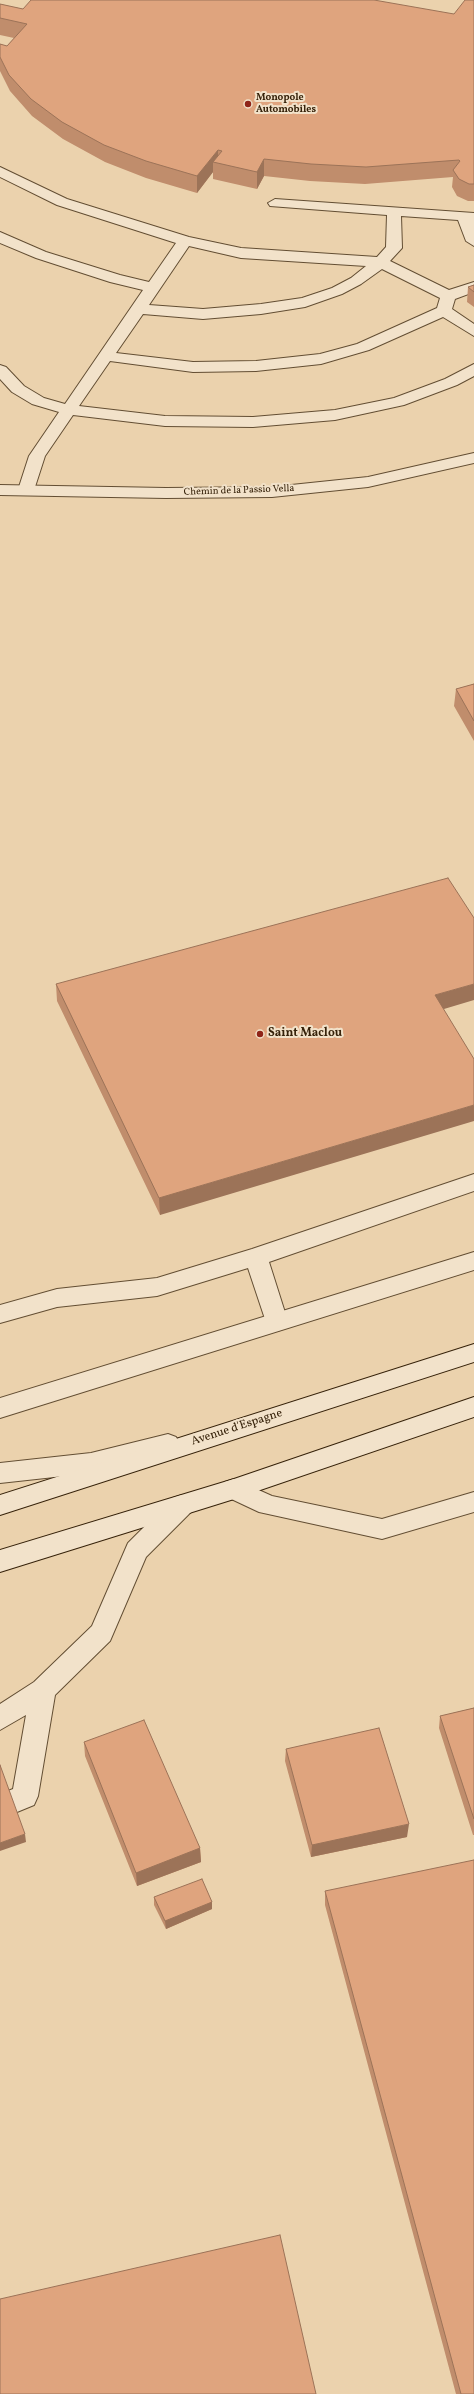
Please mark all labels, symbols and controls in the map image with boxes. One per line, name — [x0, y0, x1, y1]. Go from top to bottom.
place label: Monopole Automobiles — [256, 92, 316, 116]
marker: Monopole Automobiles — [243, 99, 253, 109]
street label: Chemin de la Passio Vella — [183, 483, 295, 499]
place label: Saint Maclou — [268, 1027, 342, 1041]
marker: Saint Maclou — [255, 1029, 265, 1039]
street label: Avenue d'Espagne — [190, 1406, 284, 1450]

